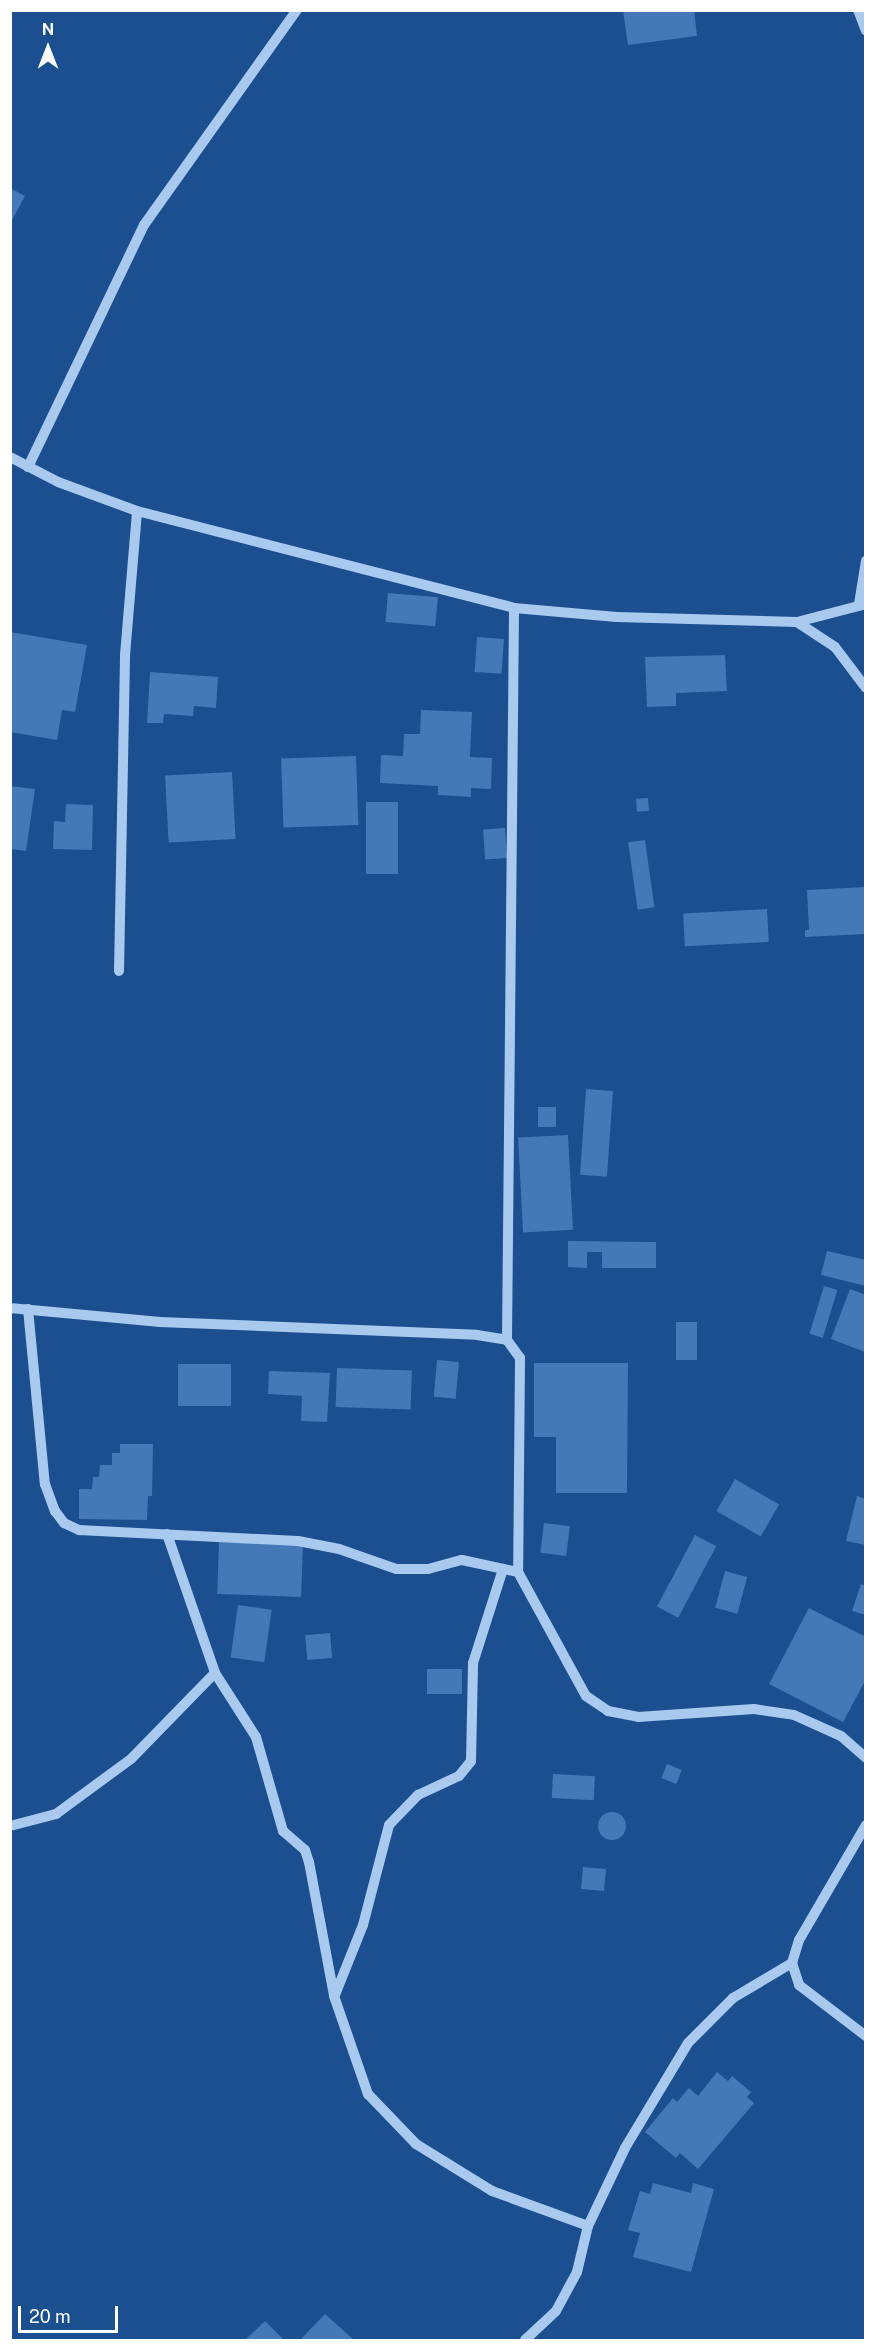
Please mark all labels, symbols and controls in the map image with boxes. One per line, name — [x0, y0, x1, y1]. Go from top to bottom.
north arrow — [18, 18, 78, 78]
text: N — [42, 20, 54, 39]
scale bar — [21, 2294, 122, 2332]
text: 20 m — [29, 2306, 71, 2327]

